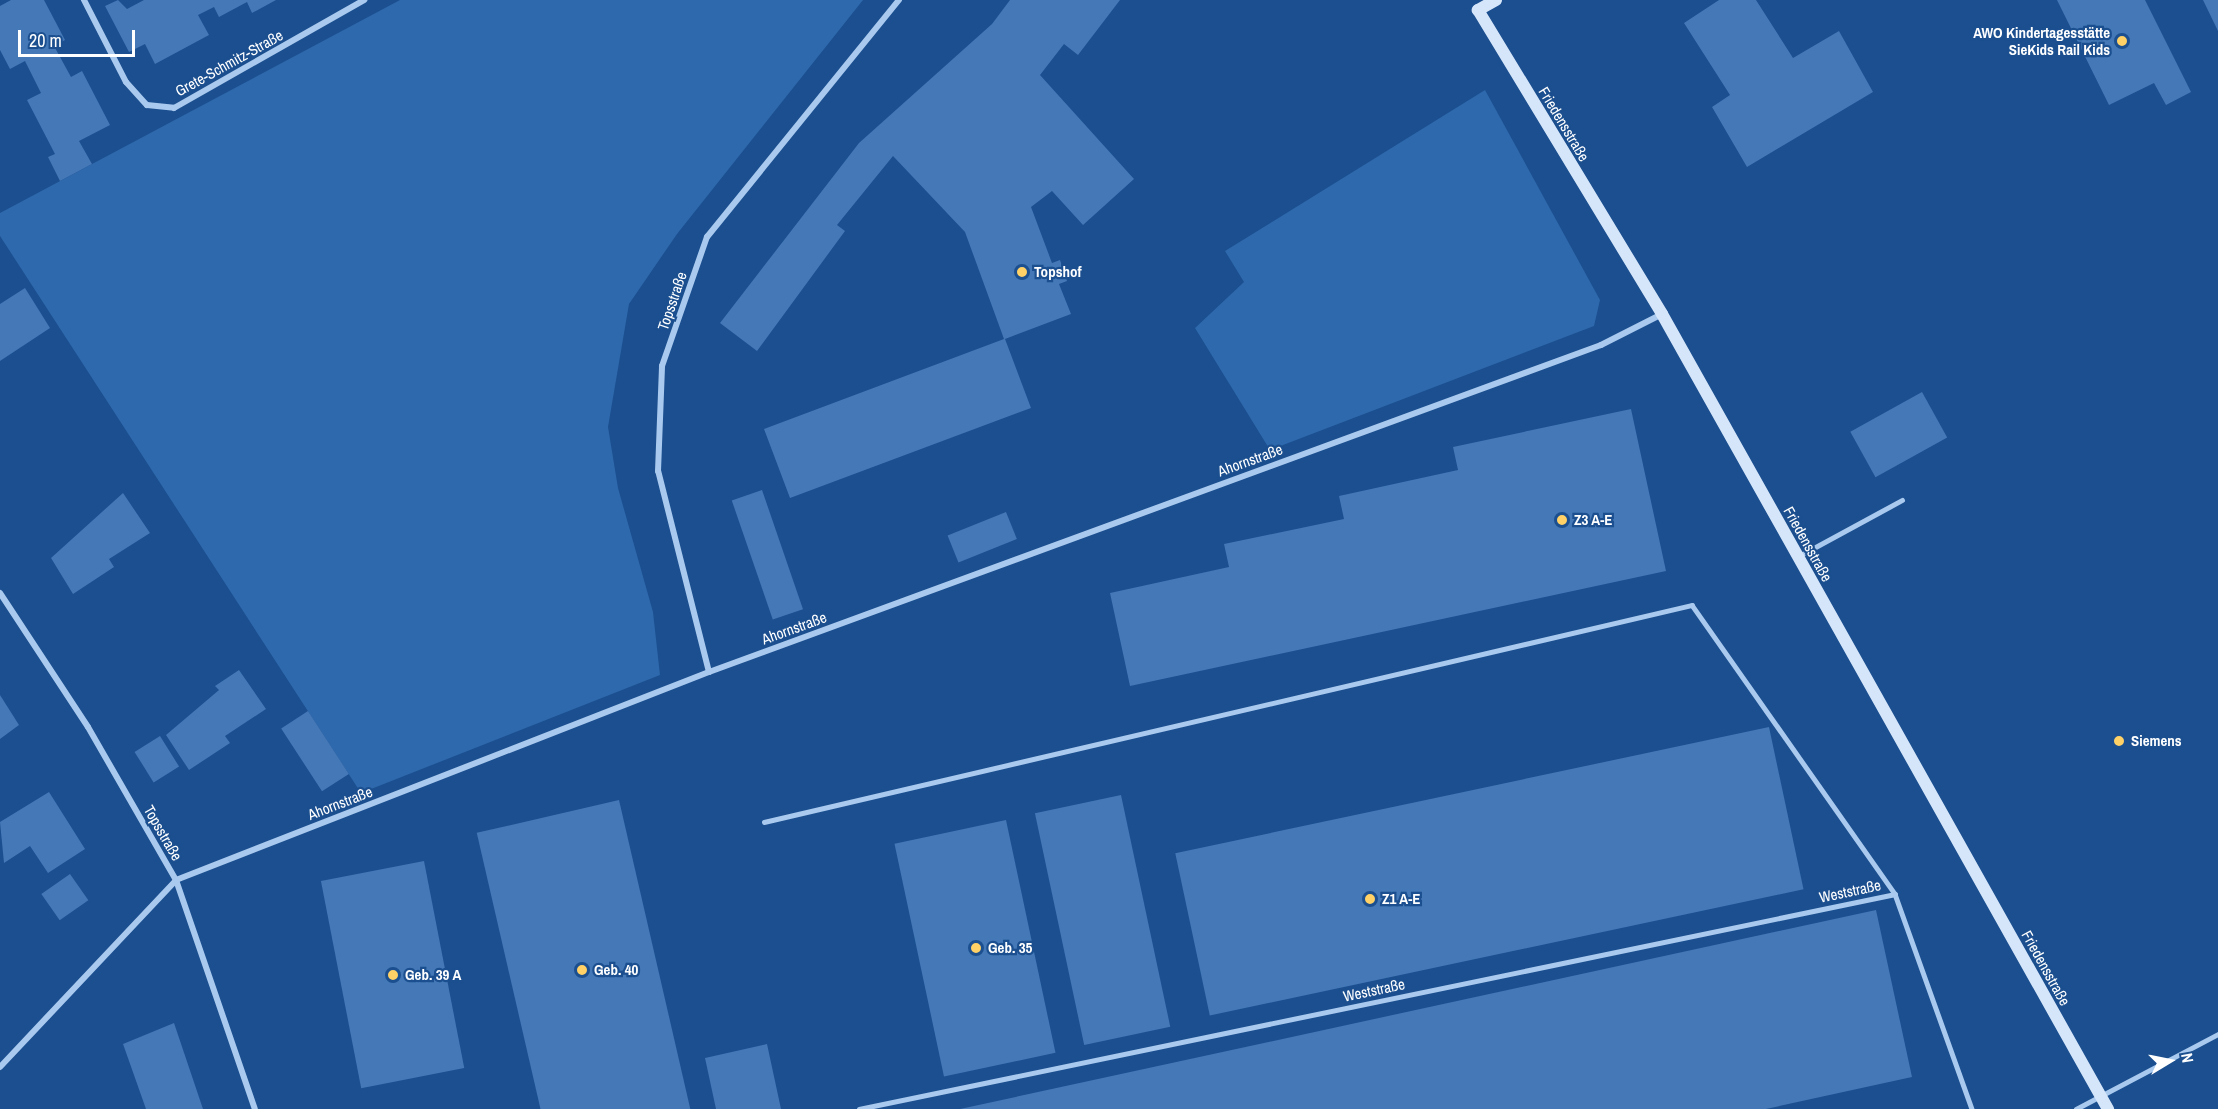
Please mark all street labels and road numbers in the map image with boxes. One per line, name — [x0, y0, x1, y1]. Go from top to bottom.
street label: Grete-Schmitz-Straße — [172, 26, 286, 100]
street label: Friedensstraße — [1535, 84, 1593, 164]
street label: Topsstraße — [654, 269, 690, 333]
street label: Ahornstraße — [1215, 440, 1285, 480]
street label: Friedensstraße — [1780, 503, 1836, 585]
street label: Ahornstraße — [759, 608, 829, 648]
street label: Ahornstraße — [305, 782, 375, 824]
street label: Topsstraße — [140, 802, 186, 864]
street label: Weststraße — [1817, 876, 1883, 906]
street label: Friedensstraße — [2018, 927, 2074, 1009]
street label: Weststraße — [1341, 975, 1407, 1005]

